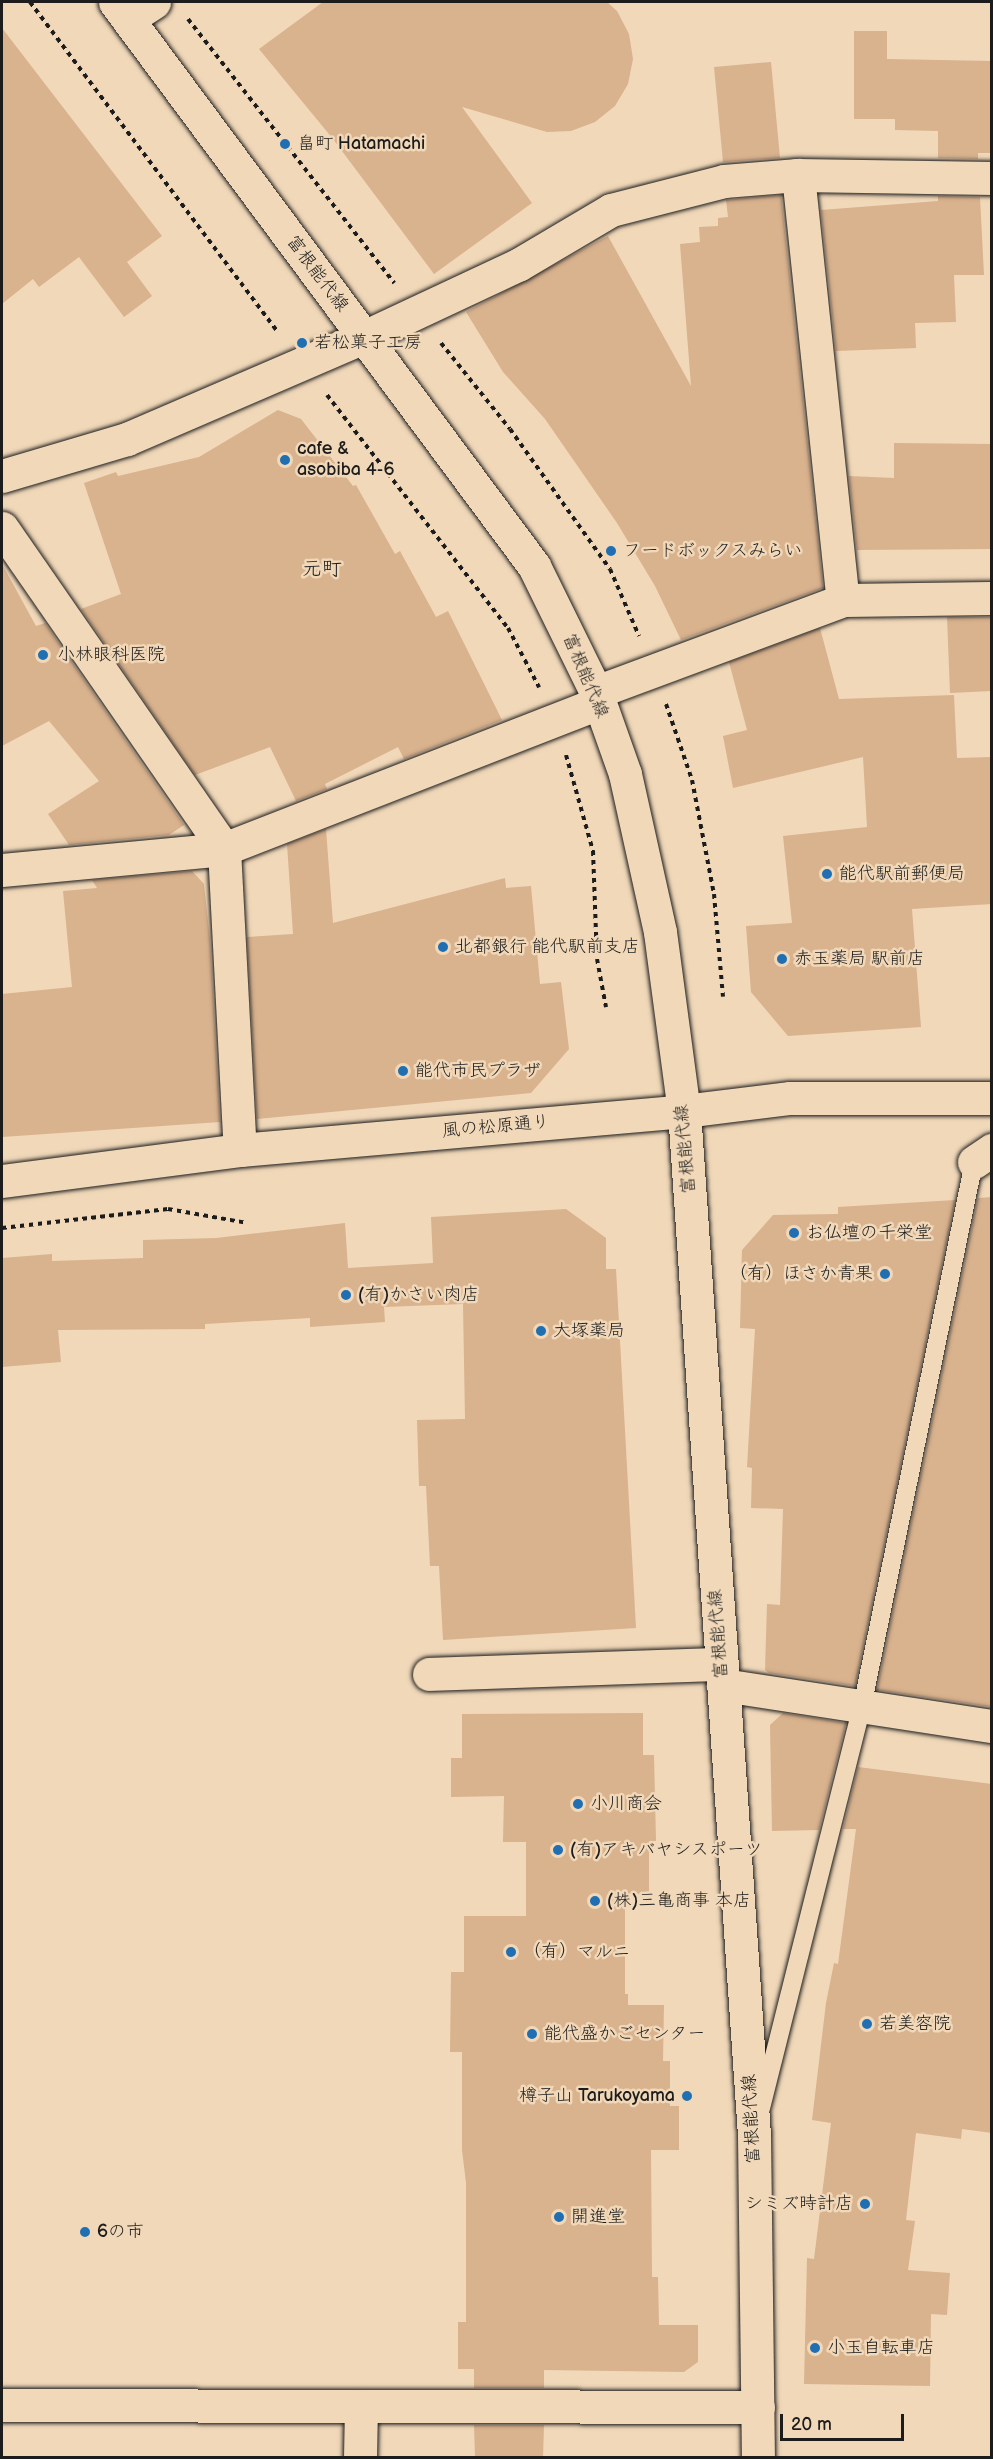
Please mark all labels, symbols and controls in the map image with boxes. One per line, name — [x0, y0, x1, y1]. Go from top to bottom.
place label: 畠町 Hatamachi — [297, 133, 425, 155]
marker: 畠町 Hatamachi — [278, 137, 292, 151]
street label: 富根能代線 — [281, 232, 353, 316]
place label: 若松菓子工房 — [314, 332, 422, 354]
marker: 若松菓子工房 — [295, 336, 309, 350]
place label: cafe & asobiba 4-6 — [297, 439, 394, 482]
marker: cafe & asobiba 4-6 — [278, 453, 292, 467]
place label: フードボックスみらい — [623, 540, 803, 562]
marker: フードボックスみらい — [604, 544, 618, 558]
district label: 元町 — [302, 557, 342, 581]
street label: 富根能代線 — [557, 630, 613, 722]
place label: 小林眼科医院 — [57, 644, 165, 666]
marker: 小林眼科医院 — [34, 646, 52, 664]
place label: 能代駅前郵便局 — [839, 863, 965, 885]
marker: 能代駅前郵便局 — [820, 867, 834, 881]
place label: 北都銀行 能代駅前支店 — [455, 936, 640, 958]
marker: 北都銀行 能代駅前支店 — [436, 940, 450, 954]
place label: 赤玉薬局 駅前店 — [794, 948, 925, 970]
marker: 赤玉薬局 駅前店 — [775, 952, 789, 966]
place label: 能代市民プラザ — [415, 1060, 541, 1082]
marker: 能代市民プラザ — [396, 1064, 410, 1078]
street label: 富根能代線 — [671, 1103, 701, 1195]
street label: 風の松原通り — [441, 1112, 551, 1142]
place label: お仏壇の千栄堂 — [806, 1222, 932, 1244]
marker: お仏壇の千栄堂 — [787, 1226, 801, 1240]
place label: （有）ほさか青果 — [729, 1263, 873, 1285]
marker: （有）ほさか青果 — [878, 1267, 892, 1281]
place label: (有)かさい肉店 — [358, 1284, 479, 1306]
marker: (有)かさい肉店 — [339, 1288, 353, 1302]
place label: 大塚薬局 — [553, 1320, 625, 1342]
marker: 大塚薬局 — [534, 1324, 548, 1338]
street label: 富根能代線 — [705, 1588, 733, 1680]
place label: 小川商会 — [590, 1793, 662, 1815]
marker: 小川商会 — [571, 1797, 585, 1811]
place label: (有)アキバヤシスポーツ — [570, 1839, 763, 1861]
marker: (有)アキバヤシスポーツ — [551, 1843, 565, 1857]
place label: (株)三亀商事 本店 — [607, 1890, 751, 1912]
marker: (株)三亀商事 本店 — [588, 1894, 602, 1908]
place label: （有）マルニ — [523, 1941, 631, 1963]
marker: （有）マルニ — [504, 1945, 518, 1959]
place label: 若美容院 — [879, 2013, 951, 2035]
marker: 若美容院 — [860, 2017, 874, 2031]
place label: 能代盛かごセンター — [544, 2023, 706, 2045]
marker: 能代盛かごセンター — [525, 2027, 539, 2041]
street label: 富根能代線 — [739, 2073, 765, 2165]
place label: 樽子山 Tarukoyama — [519, 2085, 675, 2107]
marker: 樽子山 Tarukoyama — [680, 2089, 694, 2103]
place label: シミズ時計店 — [745, 2193, 853, 2215]
marker: シミズ時計店 — [858, 2197, 872, 2211]
place label: 開進堂 — [571, 2206, 625, 2228]
marker: 開進堂 — [552, 2210, 566, 2224]
place label: 6の市 — [97, 2221, 144, 2243]
marker: 6の市 — [78, 2225, 92, 2239]
place label: 小玉自転車店 — [827, 2337, 935, 2359]
marker: 小玉自転車店 — [808, 2341, 822, 2355]
scale bar — [783, 2402, 908, 2440]
text: 20 m — [791, 2414, 832, 2435]

